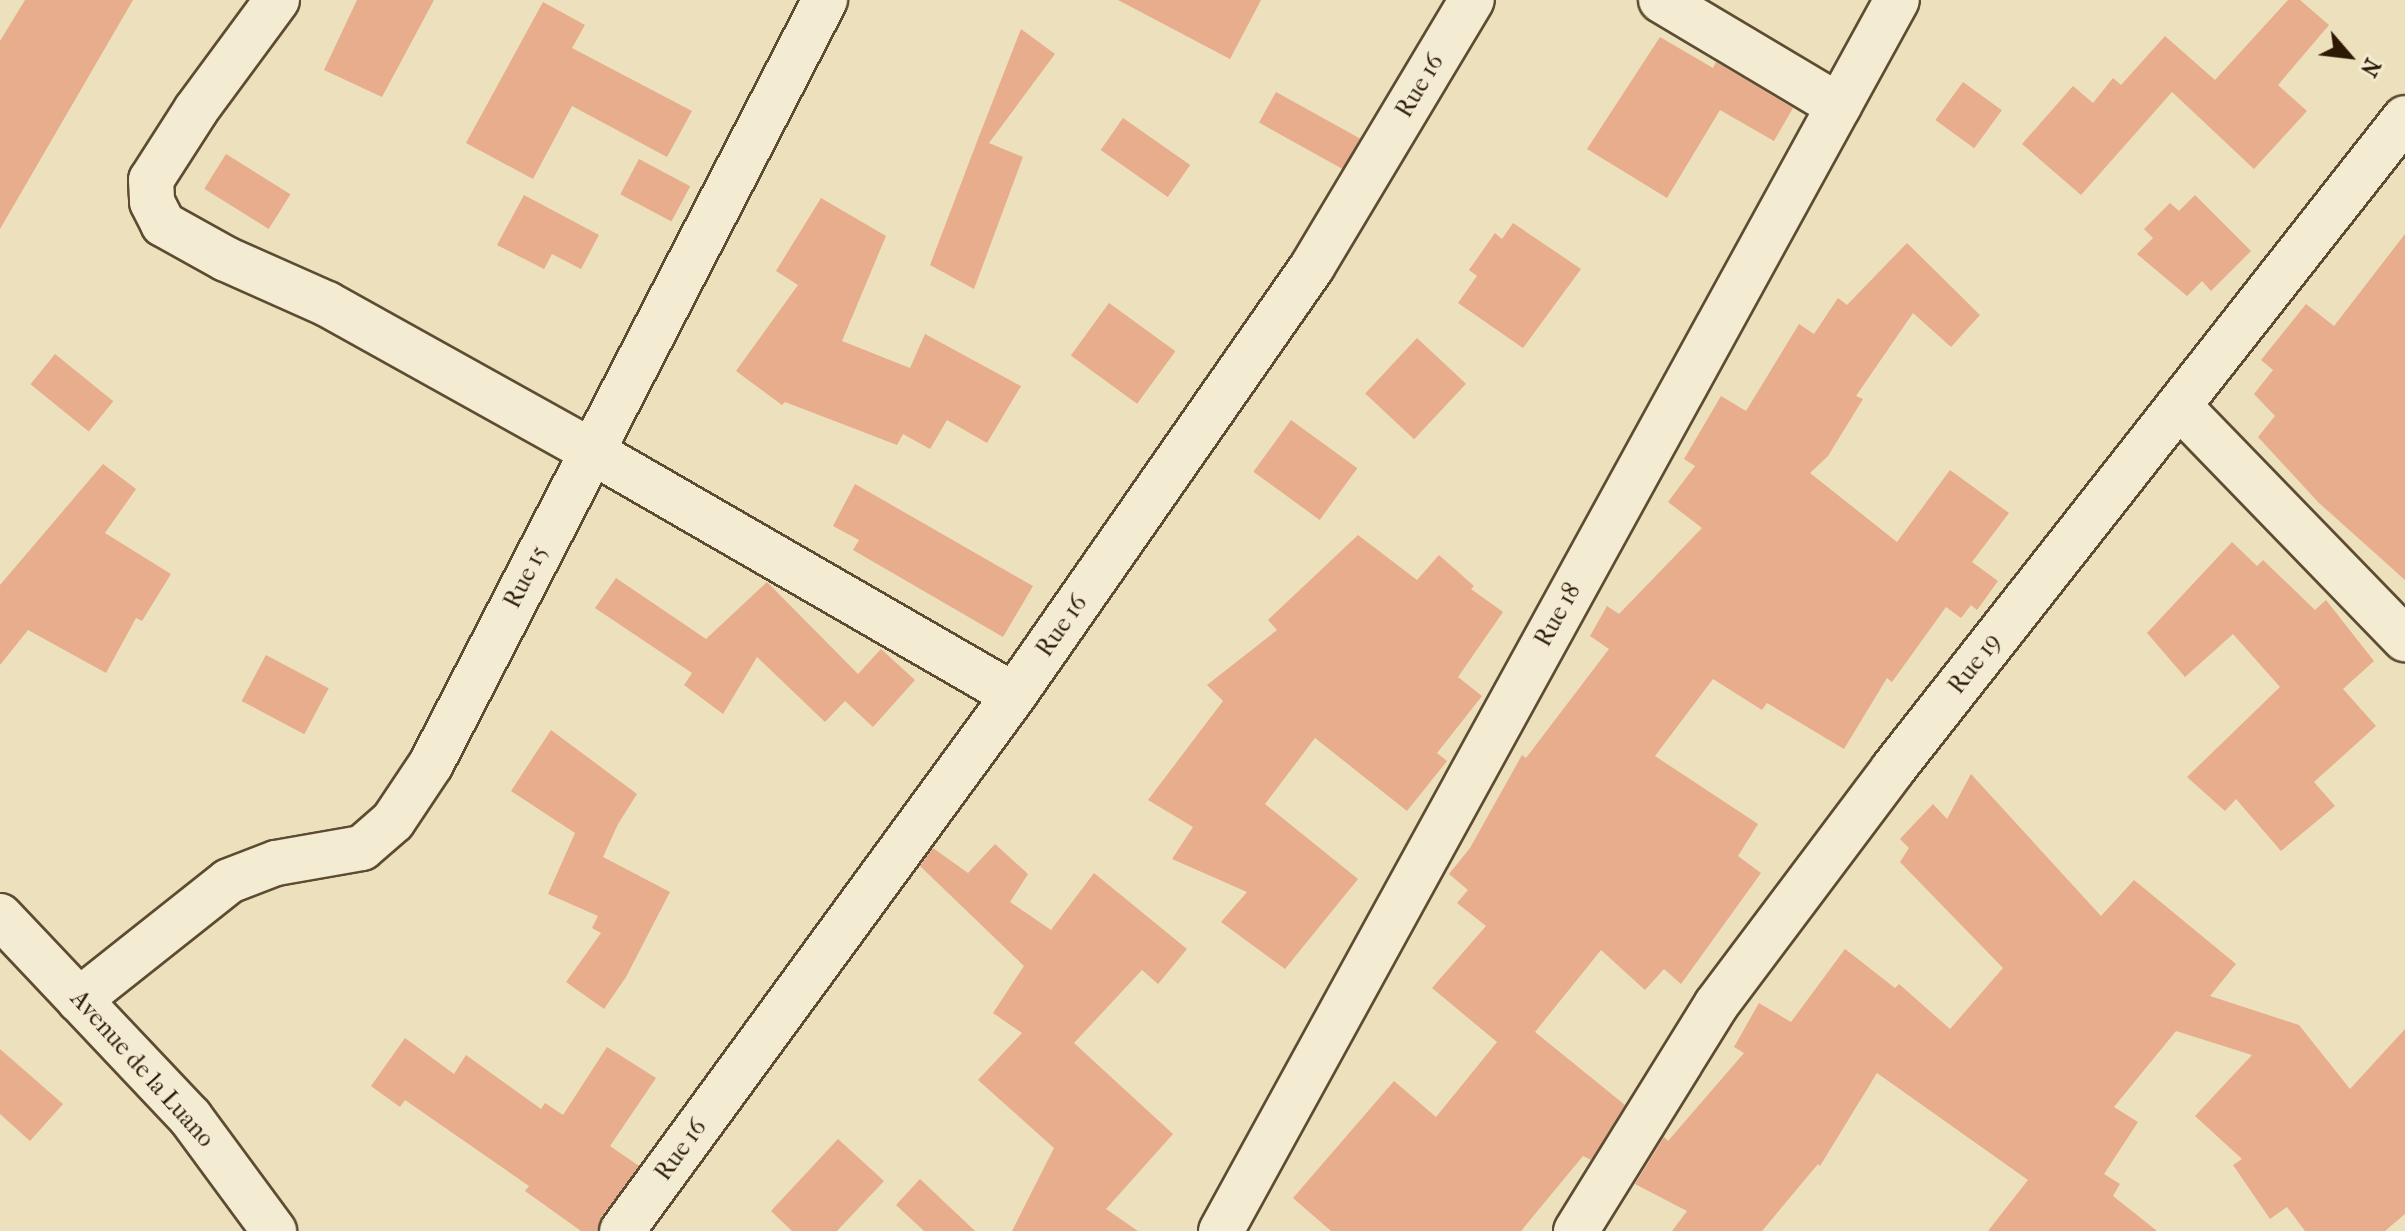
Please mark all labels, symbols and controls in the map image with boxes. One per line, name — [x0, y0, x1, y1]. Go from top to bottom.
north arrow — [2309, 16, 2389, 96]
street label: Rue 16 — [1390, 49, 1450, 123]
text: N — [2355, 54, 2386, 81]
street label: Rue 15 — [498, 541, 554, 613]
street label: Rue 18 — [1529, 578, 1587, 652]
street label: Rue 16 — [1030, 589, 1094, 663]
street label: Rue 19 — [1943, 628, 2007, 700]
street label: Avenue de la Luano — [64, 985, 220, 1153]
street label: Rue 16 — [649, 1114, 713, 1186]

